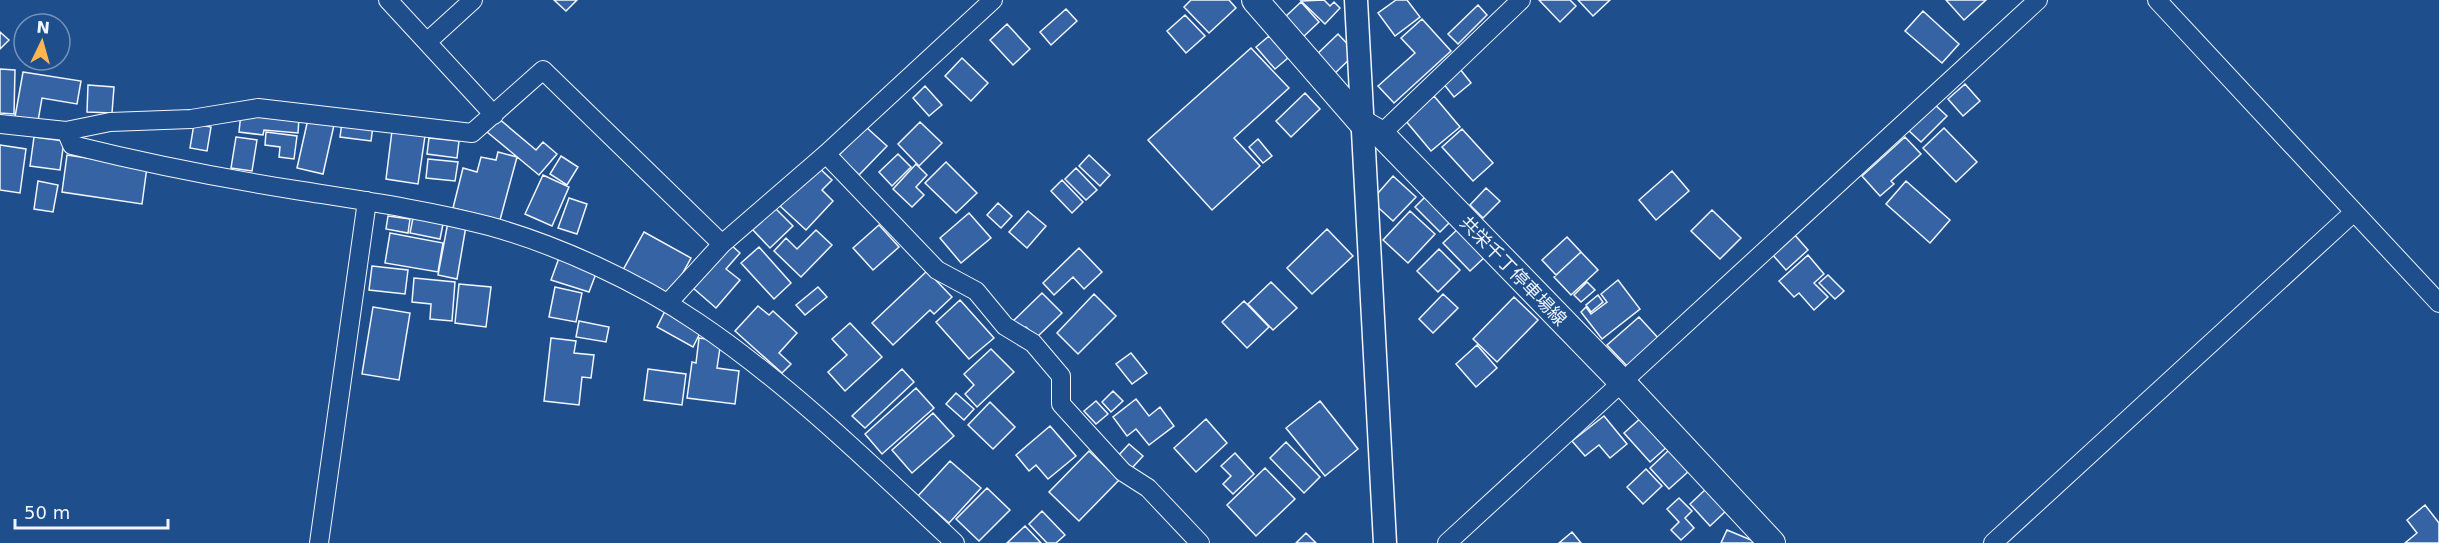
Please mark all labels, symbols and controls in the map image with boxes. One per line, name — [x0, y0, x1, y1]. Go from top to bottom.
north arrow — [12, 12, 72, 72]
text: N — [36, 18, 51, 38]
street label: 共栄千丁停車場線 — [1456, 212, 1571, 330]
scale bar — [15, 492, 168, 530]
text: 50 m — [24, 502, 70, 523]

